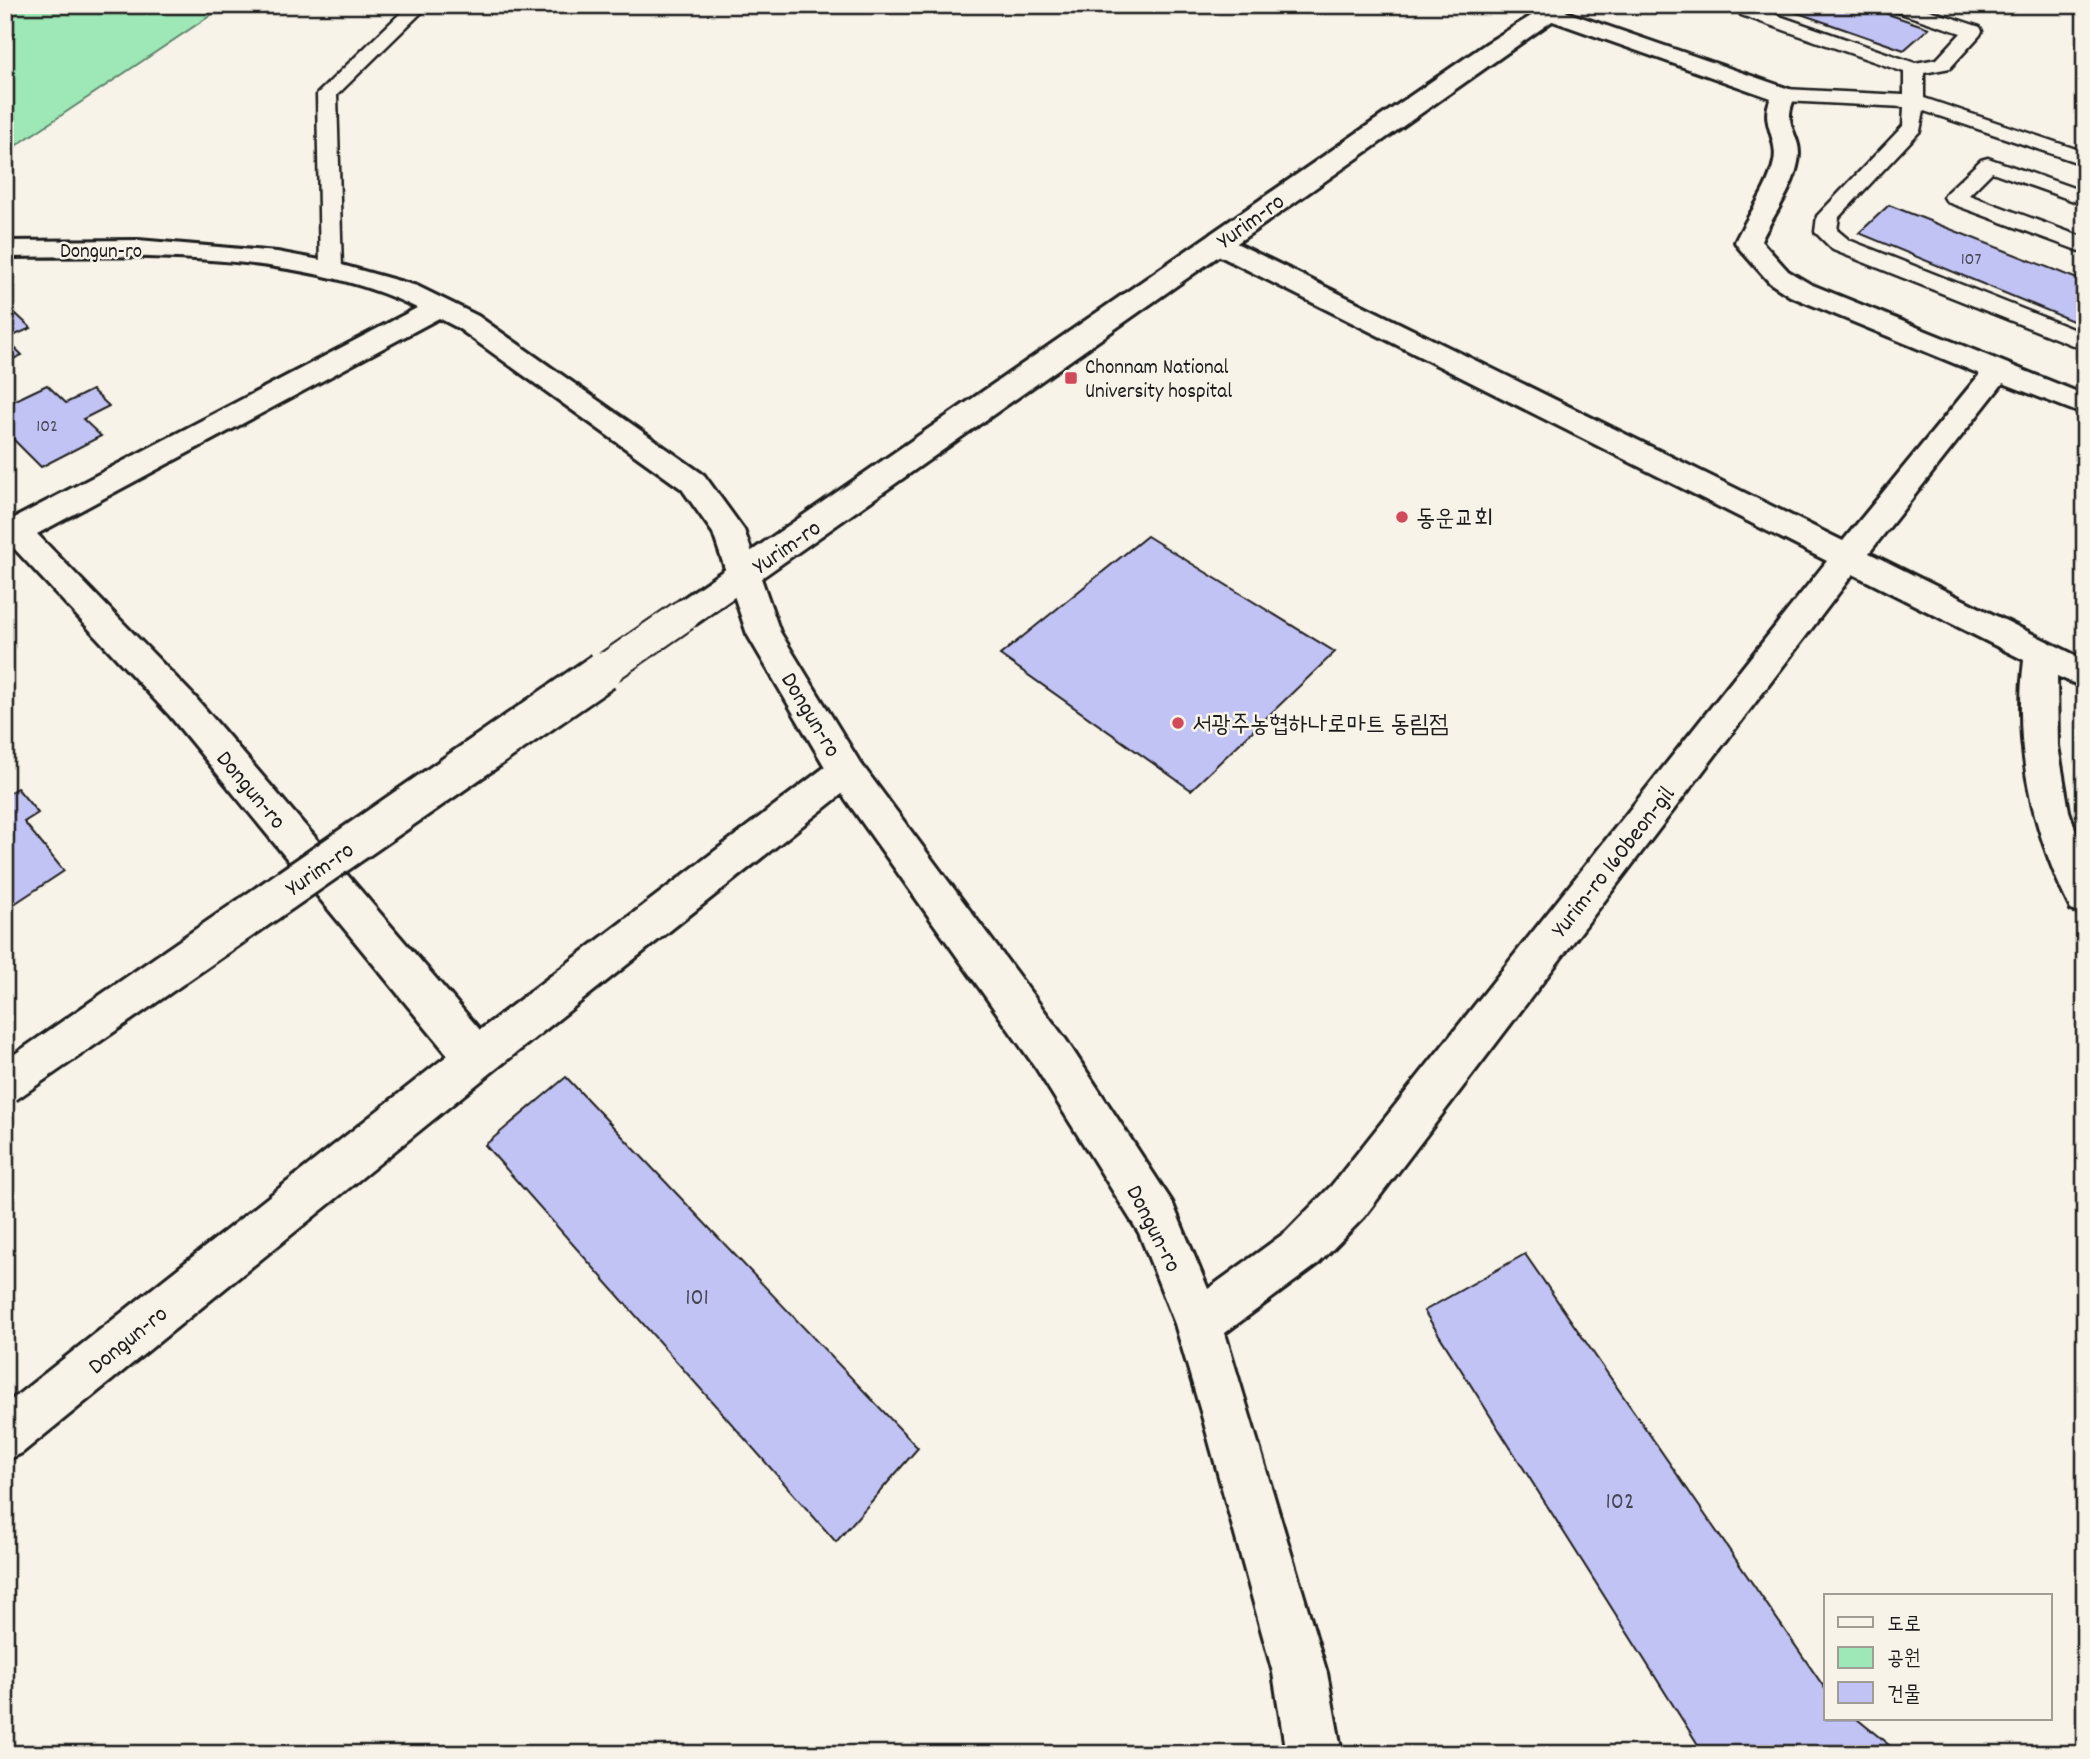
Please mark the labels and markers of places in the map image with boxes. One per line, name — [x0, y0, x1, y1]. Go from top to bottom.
place label: Chonnam National University hospital — [1085, 354, 1232, 408]
marker: Chonnam National University hospital — [1063, 370, 1079, 386]
place label: 동운교회 — [1416, 503, 1493, 537]
marker: 동운교회 — [1394, 509, 1410, 525]
place label: 서광주농협하나로마트 동림점 — [1192, 709, 1449, 743]
marker: 서광주농협하나로마트 동림점 — [1170, 715, 1186, 731]

